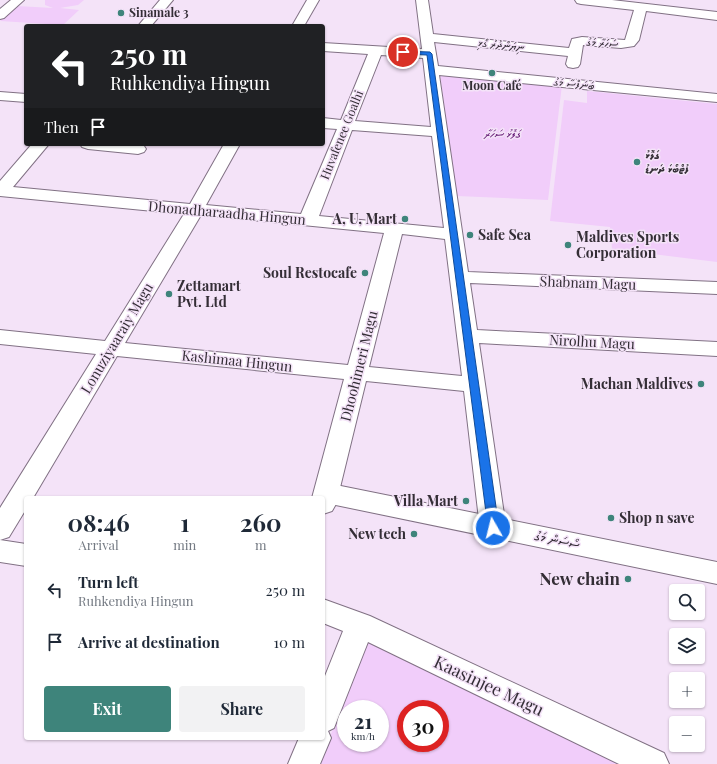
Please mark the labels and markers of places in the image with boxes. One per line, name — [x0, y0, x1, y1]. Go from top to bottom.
place label: Sinamale 3 — [129, 4, 189, 20]
marker: Sinamale 3 — [116, 8, 126, 18]
pin — [386, 35, 420, 69]
marker: Moon Café — [487, 68, 497, 78]
place label: Moon Café — [462, 77, 522, 93]
place label: ގަލޮޅު ފުޓްބޯޅަ ދަނޑު — [645, 146, 689, 176]
marker: ގަލޮޅު ފުޓްބޯޅަ ދަނޑު — [632, 157, 642, 167]
place label: A, U, Mart — [332, 209, 397, 228]
marker: A, U, Mart — [400, 214, 410, 224]
place label: Safe Sea — [478, 225, 532, 244]
place label: Maldives Sports Corporation — [576, 227, 679, 262]
marker: Safe Sea — [465, 230, 475, 240]
marker: Maldives Sports Corporation — [563, 240, 573, 250]
place label: Soul Restocafe — [263, 263, 357, 282]
marker: Soul Restocafe — [360, 268, 370, 278]
place label: Zettamart Pvt. Ltd — [177, 276, 241, 311]
marker: Zettamart Pvt. Ltd — [164, 289, 174, 299]
place label: Machan Maldives — [581, 374, 693, 393]
marker: Machan Maldives — [696, 379, 706, 389]
place label: Villa Mart — [393, 491, 458, 510]
marker: Villa Mart — [461, 496, 471, 506]
place label: Shop n save — [619, 508, 695, 527]
marker: Shop n save — [606, 513, 616, 523]
place label: New tech — [348, 524, 406, 543]
marker: New tech — [409, 529, 419, 539]
place label: New chain — [539, 567, 621, 589]
marker: New chain — [623, 574, 633, 584]

